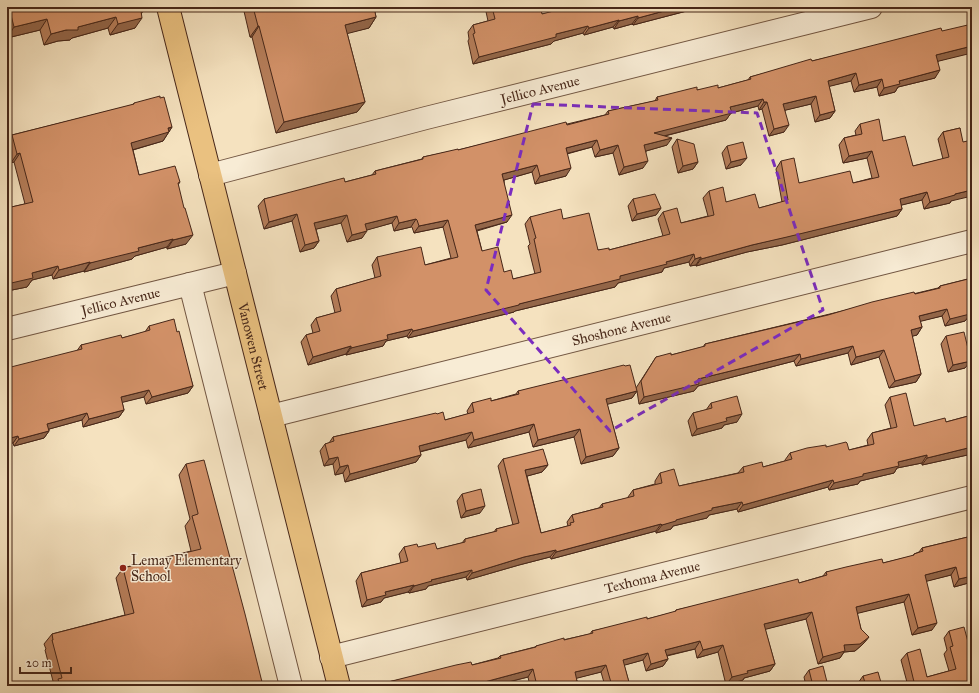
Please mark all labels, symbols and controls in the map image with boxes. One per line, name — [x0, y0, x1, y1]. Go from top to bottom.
street label: Jellico Avenue — [497, 72, 582, 110]
street label: Jellico Avenue — [78, 284, 162, 321]
street label: Vanowen Street — [234, 300, 272, 392]
street label: Shoshone Avenue — [570, 308, 673, 350]
place label: Lemay Elementary School — [131, 552, 242, 585]
street label: Texhoma Avenue — [603, 557, 702, 597]
marker: Lemay Elementary School — [118, 563, 128, 573]
scale bar — [20, 649, 71, 675]
text: 20 m — [26, 656, 52, 670]

